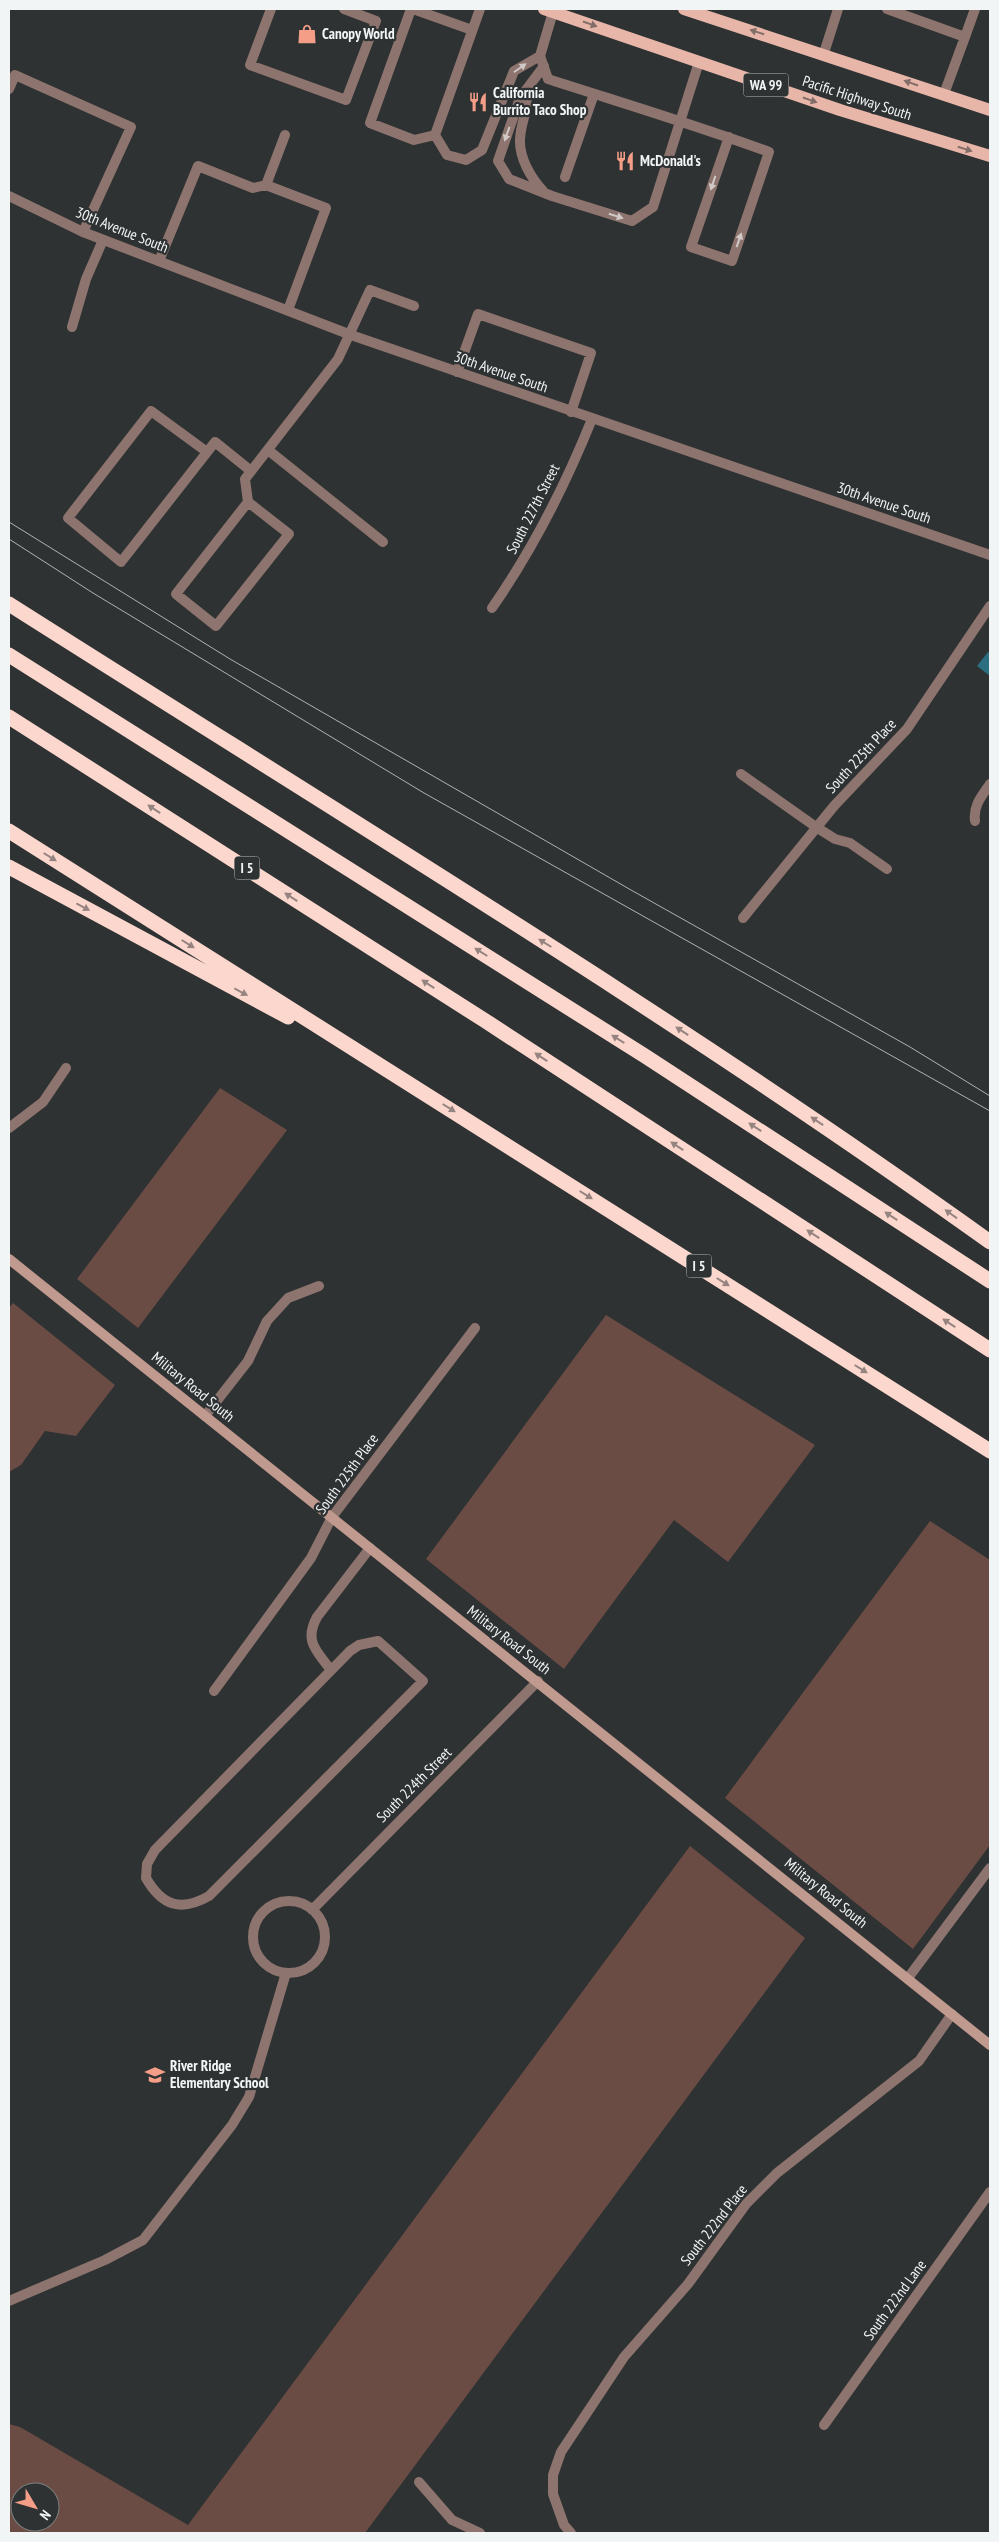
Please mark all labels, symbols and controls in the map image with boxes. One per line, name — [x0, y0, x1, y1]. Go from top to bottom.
one-way arrow — [583, 21, 598, 29]
shop icon: Canopy World — [296, 23, 318, 45]
place label: Canopy World — [322, 24, 395, 43]
one-way arrow — [749, 27, 764, 35]
one-way arrow — [513, 63, 527, 73]
street label: Pacific Highway South — [800, 71, 914, 124]
road number: WA 99 — [744, 74, 788, 96]
one-way arrow — [903, 79, 918, 87]
place label: California Burrito Taco Shop — [493, 83, 587, 119]
restaurant icon: California Burrito Taco Shop — [467, 91, 489, 113]
one-way arrow — [803, 96, 818, 104]
one-way arrow — [503, 127, 511, 142]
one-way arrow — [958, 145, 973, 153]
restaurant icon: McDonald's — [614, 150, 636, 172]
place label: McDonald's — [640, 151, 701, 170]
one-way arrow — [709, 176, 716, 191]
street label: 30th Avenue South — [73, 202, 171, 257]
one-way arrow — [608, 213, 623, 221]
one-way arrow — [736, 232, 743, 247]
street label: 30th Avenue South — [452, 347, 551, 397]
street label: South 227th Street — [502, 461, 563, 557]
street label: 30th Avenue South — [835, 478, 934, 528]
street label: South 225th Place — [821, 714, 900, 797]
one-way arrow — [148, 805, 161, 814]
one-way arrow — [43, 853, 57, 862]
road number: I 5 — [234, 856, 260, 880]
one-way arrow — [285, 892, 298, 901]
one-way arrow — [75, 903, 90, 911]
one-way arrow — [538, 938, 552, 948]
one-way arrow — [181, 939, 194, 948]
one-way arrow — [474, 948, 488, 957]
one-way arrow — [422, 979, 435, 989]
one-way arrow — [234, 988, 248, 996]
one-way arrow — [675, 1026, 689, 1035]
one-way arrow — [612, 1034, 625, 1044]
one-way arrow — [534, 1052, 548, 1062]
one-way arrow — [442, 1103, 456, 1112]
one-way arrow — [810, 1116, 824, 1126]
one-way arrow — [748, 1123, 761, 1132]
one-way arrow — [671, 1141, 684, 1150]
one-way arrow — [580, 1190, 593, 1199]
one-way arrow — [944, 1209, 957, 1219]
one-way arrow — [884, 1212, 898, 1221]
one-way arrow — [807, 1230, 820, 1239]
road number: I 5 — [686, 1254, 712, 1278]
one-way arrow — [717, 1277, 730, 1286]
one-way arrow — [943, 1318, 956, 1328]
street label: Military Road South — [148, 1347, 239, 1426]
one-way arrow — [854, 1364, 867, 1373]
street label: South 225th Place — [311, 1430, 382, 1518]
street label: Military Road South — [464, 1601, 555, 1678]
street label: South 224th Street — [372, 1743, 455, 1826]
street label: Military Road South — [781, 1853, 872, 1932]
place label: River Ridge Elementary School — [170, 2056, 269, 2092]
school or university icon: River Ridge Elementary School — [144, 2064, 166, 2086]
street label: South 222nd Place — [676, 2180, 751, 2269]
street label: South 222nd Lane — [859, 2256, 930, 2344]
north arrow — [10, 2482, 60, 2532]
text: N — [36, 2506, 55, 2524]

